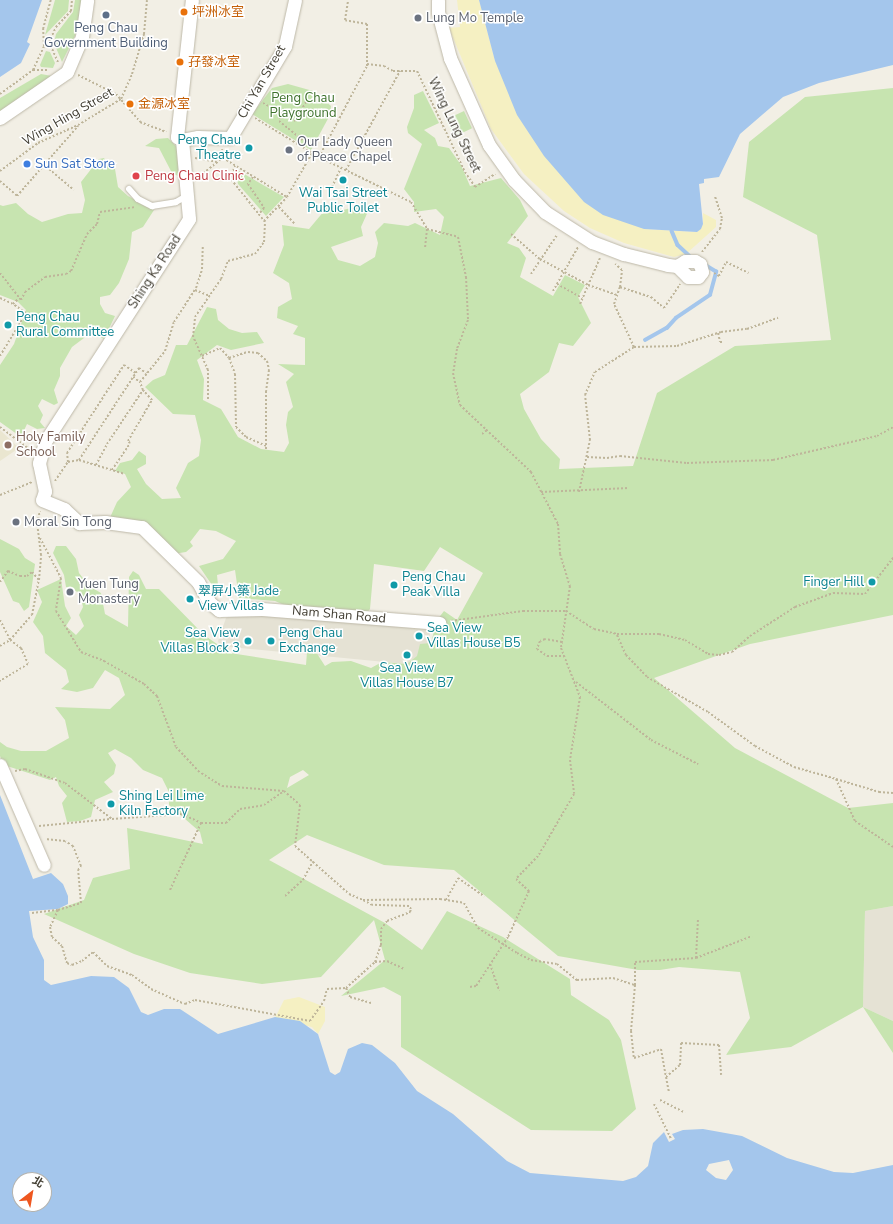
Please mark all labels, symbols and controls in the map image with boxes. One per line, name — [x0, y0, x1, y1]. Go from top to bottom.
place label: 坪洲冰室 — [192, 4, 244, 20]
marker: 坪洲冰室 — [179, 7, 189, 17]
marker: Peng Chau Government Building — [101, 10, 111, 20]
place label: Lung Mo Temple — [426, 10, 523, 26]
marker: Lung Mo Temple — [413, 13, 423, 23]
place label: Peng Chau Government Building — [44, 21, 168, 52]
street label: Chi Yan Street — [235, 42, 289, 122]
place label: 孖發冰室 — [188, 54, 240, 70]
marker: 孖發冰室 — [175, 57, 185, 67]
street label: Wing Lung Street — [424, 75, 484, 175]
street label: Wing Hing Street — [20, 85, 116, 149]
park label: Peng Chau Playground — [269, 91, 337, 122]
place label: 金源冰室 — [138, 96, 190, 112]
marker: 金源冰室 — [125, 99, 135, 109]
place label: Peng Chau Theatre — [177, 133, 241, 164]
place label: Our Lady Queen of Peace Chapel — [297, 135, 392, 166]
marker: Peng Chau Theatre — [244, 143, 254, 153]
marker: Our Lady Queen of Peace Chapel — [284, 145, 294, 155]
place label: Sun Sat Store — [35, 156, 115, 172]
marker: Sun Sat Store — [22, 159, 32, 169]
place label: Peng Chau Clinic — [145, 168, 244, 184]
marker: Peng Chau Clinic — [130, 170, 142, 182]
marker: Wai Tsai Street Public Toilet — [338, 175, 348, 185]
place label: Wai Tsai Street Public Toilet — [299, 186, 387, 217]
street label: Shing Ka Road — [125, 232, 185, 312]
place label: Peng Chau Rural Committee — [16, 310, 114, 341]
marker: Peng Chau Rural Committee — [3, 320, 13, 330]
place label: Holy Family School — [16, 430, 85, 461]
marker: Holy Family School — [3, 440, 13, 450]
place label: Moral Sin Tong — [24, 514, 112, 530]
marker: Moral Sin Tong — [11, 517, 21, 527]
place label: Peng Chau Peak Villa — [402, 570, 466, 601]
place label: Finger Hill — [803, 574, 864, 590]
place label: Yuen Tung Monastery — [78, 577, 140, 608]
marker: Finger Hill — [867, 577, 877, 587]
marker: Peng Chau Peak Villa — [389, 580, 399, 590]
place label: 翠屏小築 Jade View Villas — [198, 584, 279, 615]
marker: Yuen Tung Monastery — [65, 587, 75, 597]
marker: 翠屏小築 Jade View Villas — [185, 594, 195, 604]
street label: Nam Shan Road — [291, 603, 387, 627]
place label: Sea View Villas House B5 — [427, 621, 521, 652]
place label: Sea View Villas Block 3 — [160, 626, 240, 657]
place label: Peng Chau Exchange — [279, 626, 343, 657]
marker: Sea View Villas House B5 — [414, 631, 424, 641]
marker: Sea View Villas Block 3 — [243, 636, 253, 646]
marker: Peng Chau Exchange — [266, 636, 276, 646]
marker: Sea View Villas House B7 — [402, 650, 412, 660]
place label: Sea View Villas House B7 — [360, 661, 454, 692]
place label: Shing Lei Lime Kiln Factory — [119, 789, 204, 820]
marker: Shing Lei Lime Kiln Factory — [106, 799, 116, 809]
north arrow — [12, 1172, 52, 1212]
text: 北 — [29, 1173, 47, 1191]

